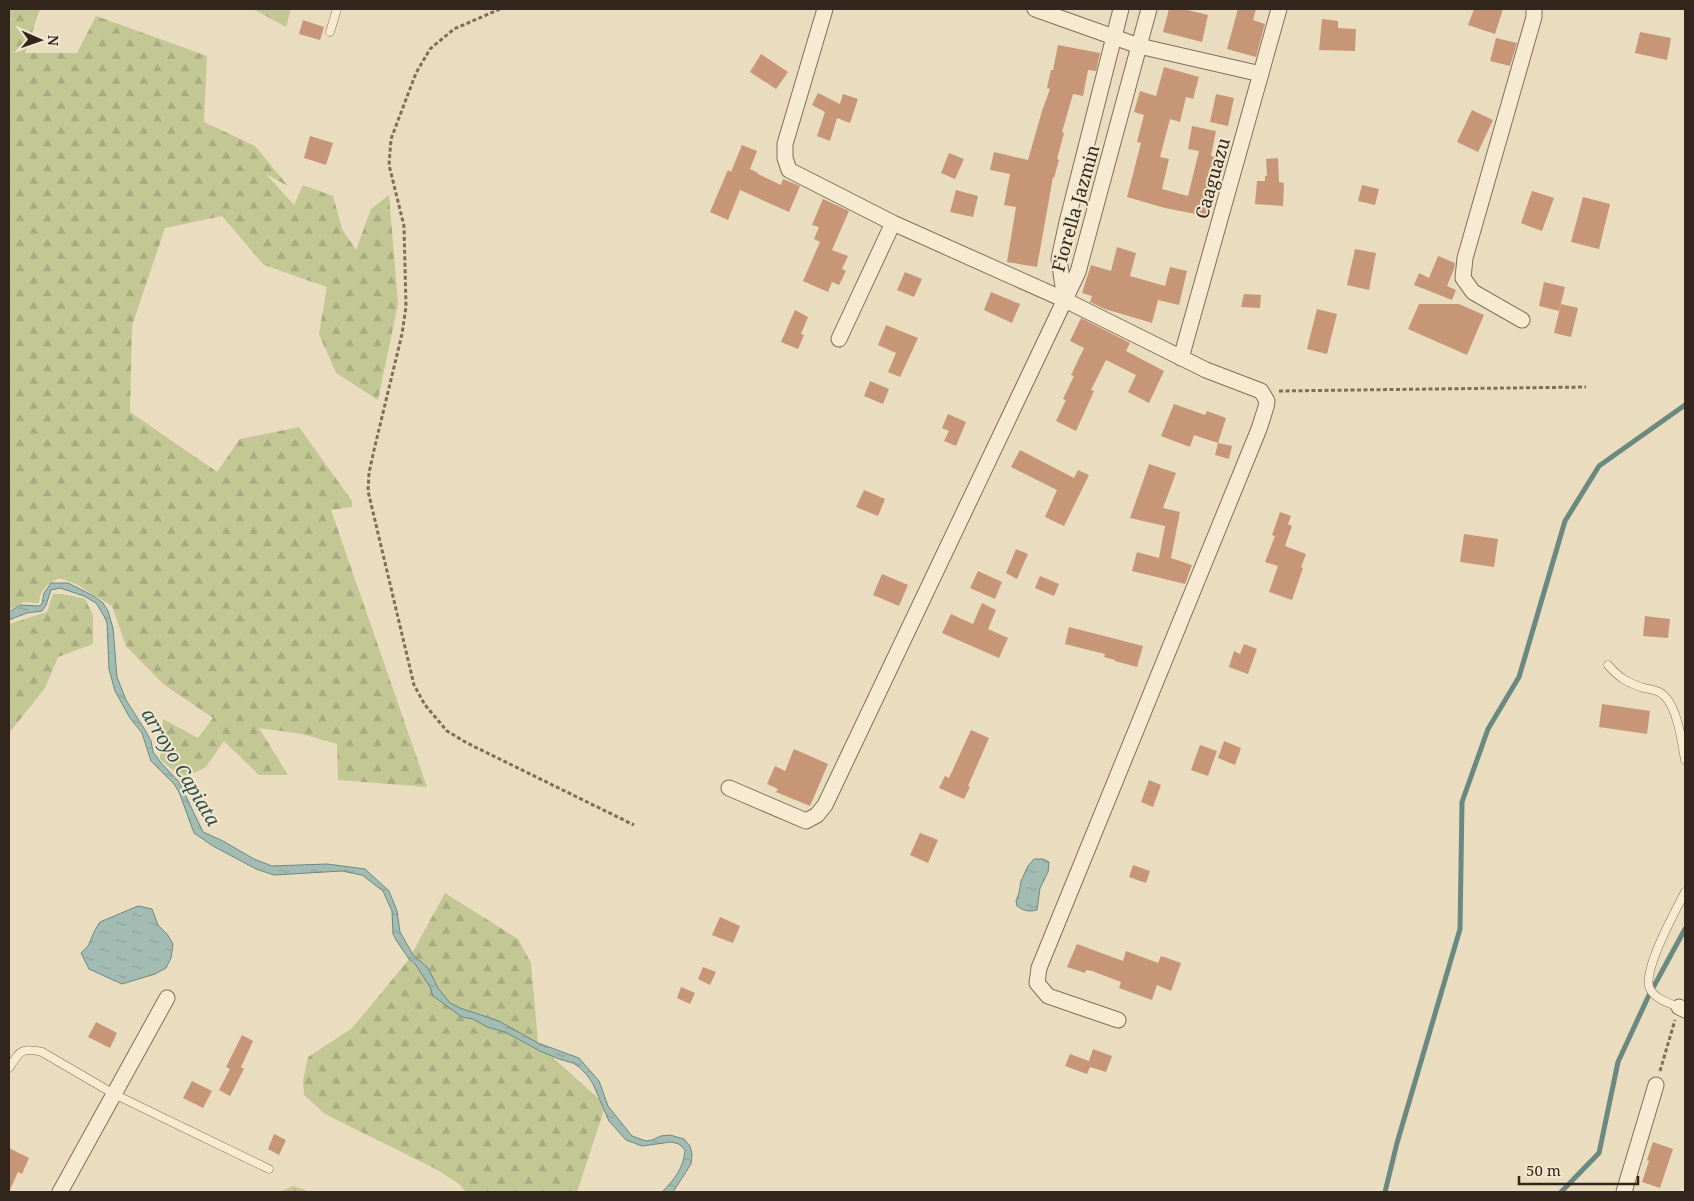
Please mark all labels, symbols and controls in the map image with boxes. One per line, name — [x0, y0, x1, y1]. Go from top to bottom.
north arrow — [15, 15, 65, 65]
text: N — [44, 35, 63, 46]
street label: Caaguazu — [1189, 134, 1235, 221]
street label: Fiorella Jazmin — [1045, 141, 1105, 274]
water label: arroyo Capiata — [135, 703, 227, 831]
scale bar — [1519, 1154, 1638, 1186]
text: 50 m — [1526, 1160, 1561, 1180]

